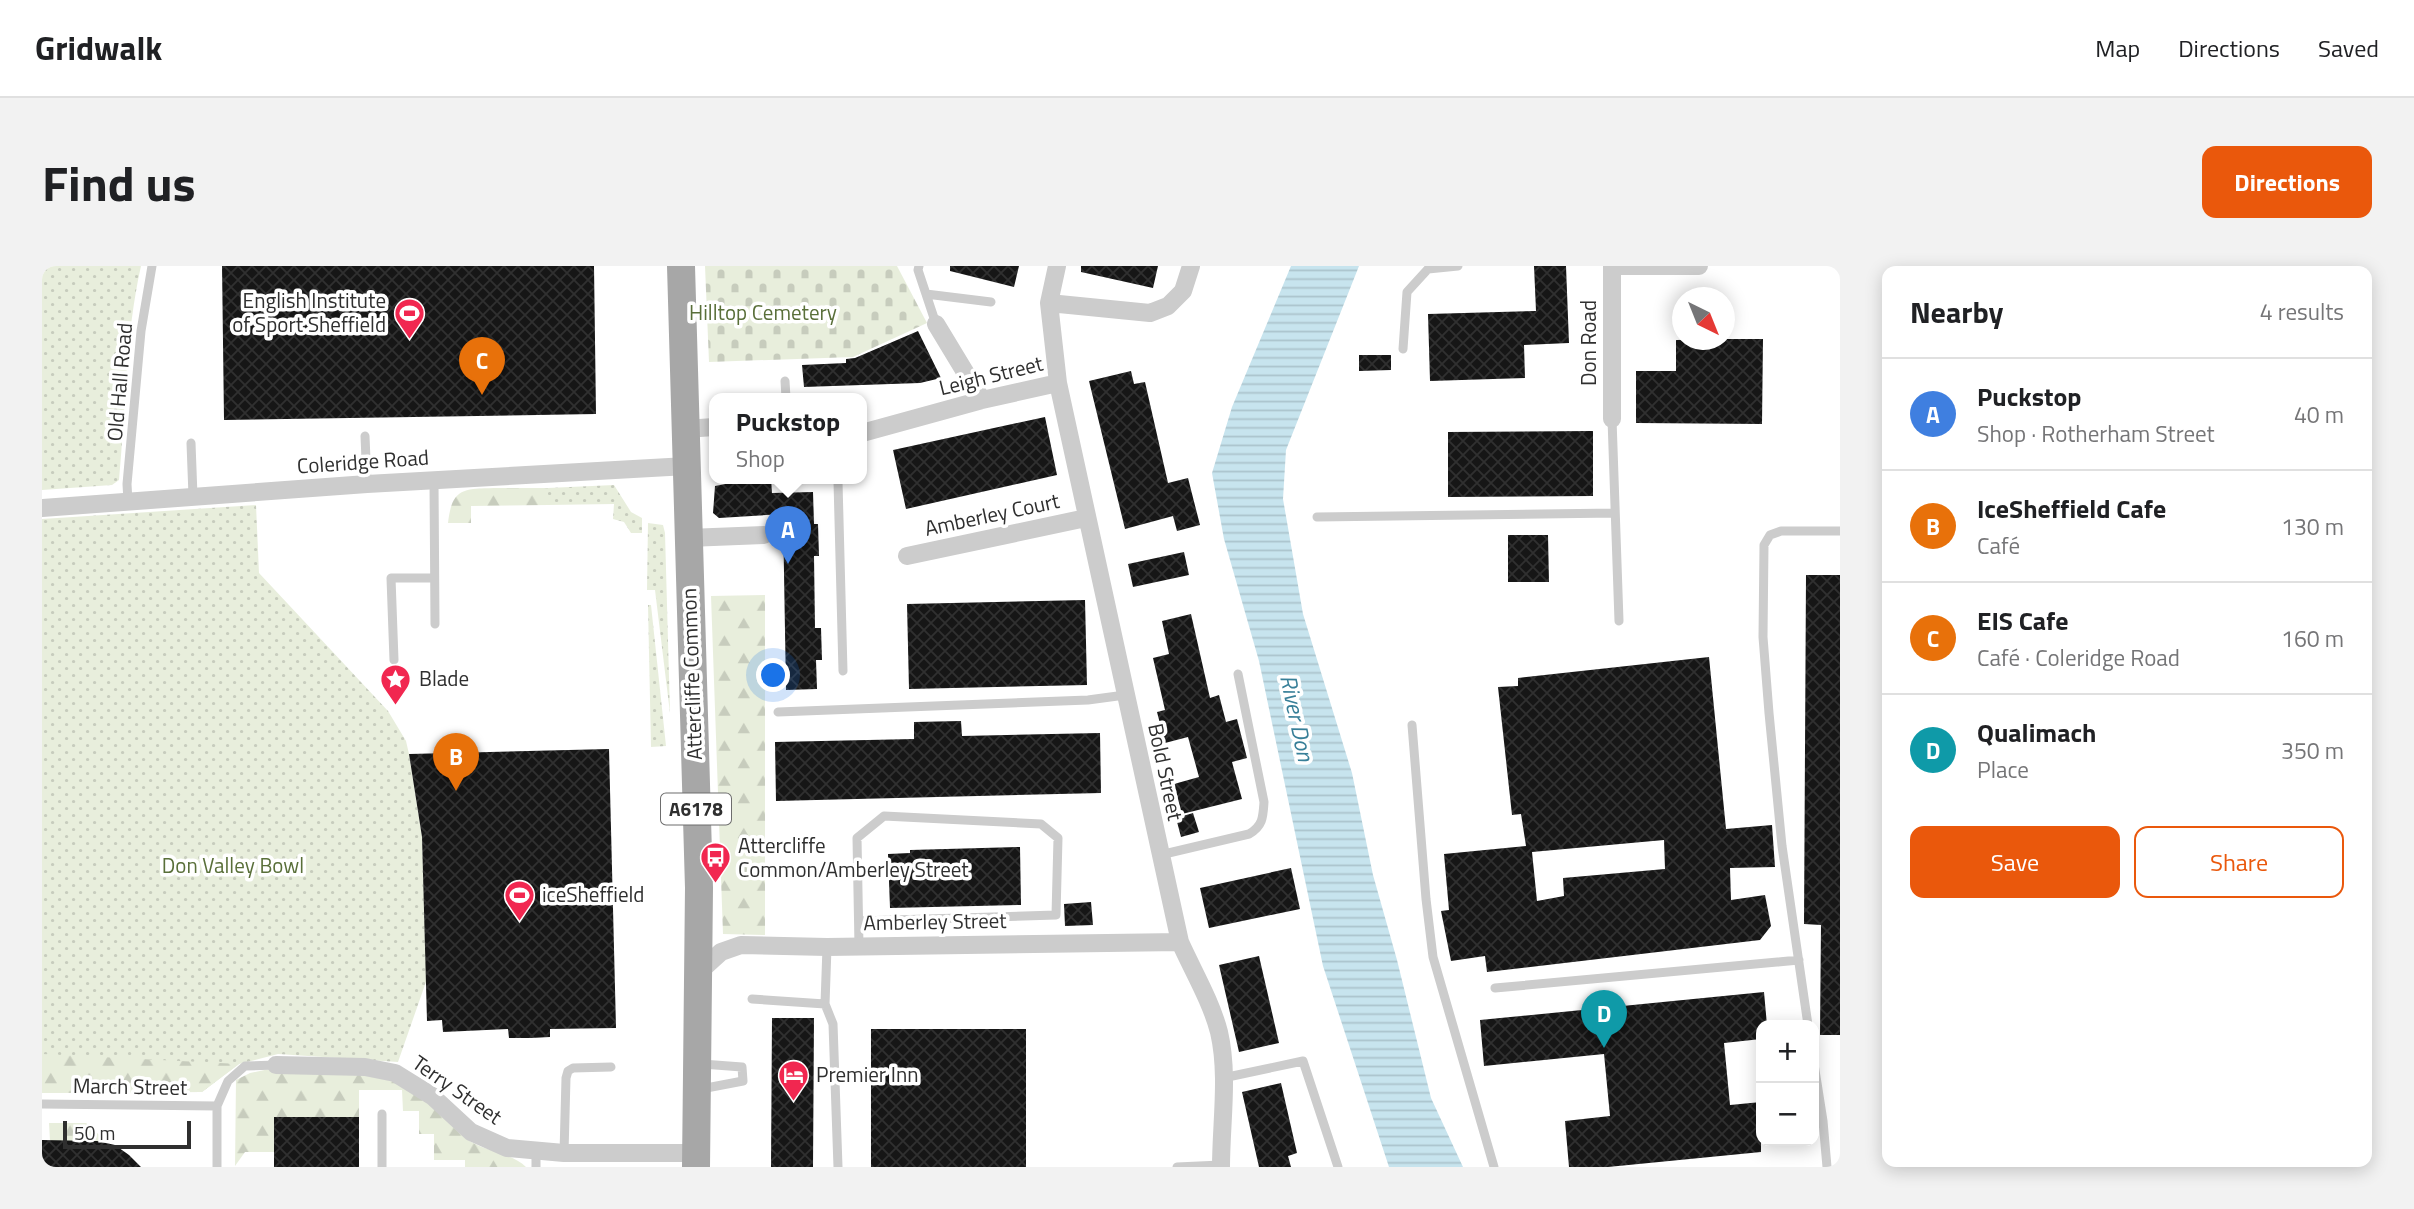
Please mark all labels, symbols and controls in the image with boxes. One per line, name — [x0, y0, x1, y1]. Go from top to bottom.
text: Gridwalk — [35, 23, 162, 73]
text: Map — [2095, 30, 2140, 66]
text: Directions — [2178, 30, 2280, 66]
text: Saved — [2318, 30, 2379, 66]
text: Find us — [42, 145, 196, 220]
button: Directions — [2202, 146, 2372, 218]
place label: English Institute of Sport Sheffield — [232, 284, 386, 340]
north arrow — [1672, 287, 1735, 350]
text: Nearby — [1910, 289, 2003, 335]
text: 4 results — [2260, 294, 2344, 329]
sports icon: English Institute of Sport Sheffield — [392, 296, 426, 340]
park label: Hilltop Cemetery — [689, 296, 837, 328]
street label: Don Road — [1572, 300, 1604, 386]
street label: Old Hall Road — [98, 321, 140, 443]
pin: C — [459, 337, 505, 395]
street label: Leigh Street — [935, 347, 1047, 403]
text: Puckstop — [1977, 377, 2081, 416]
popup — [709, 393, 867, 484]
text: A — [1926, 397, 1940, 432]
text: 40 m — [2294, 397, 2344, 432]
text: Puckstop — [736, 402, 840, 441]
text: Shop · Rotherham Street — [1977, 416, 2215, 451]
street label: Coleridge Road — [296, 440, 430, 482]
text: Shop — [736, 441, 785, 476]
street label: Amberley Court — [921, 484, 1063, 544]
text: IceSheffield Cafe — [1977, 489, 2166, 528]
pin: A — [765, 506, 811, 564]
text: B — [1926, 509, 1940, 544]
text: 130 m — [2281, 509, 2344, 544]
text: Café — [1977, 528, 2020, 563]
street label: Attercliffe Common — [672, 588, 710, 761]
text: EIS Cafe — [1977, 601, 2069, 640]
text: C — [1927, 621, 1939, 656]
text: 160 m — [2281, 621, 2344, 656]
text: Café · Coleridge Road — [1977, 640, 2180, 675]
your location — [756, 658, 790, 692]
place icon: Blade — [379, 662, 413, 706]
place label: Blade — [419, 662, 469, 694]
water label: River Don — [1271, 671, 1324, 765]
text: Qualimach — [1977, 713, 2096, 752]
street label: Bold Street — [1140, 720, 1192, 824]
pin: B — [433, 733, 479, 791]
text: D — [1926, 733, 1940, 768]
text: 350 m — [2281, 733, 2344, 768]
text: Place — [1977, 752, 2029, 787]
road number: A6178 — [661, 794, 731, 824]
button: Save — [1910, 826, 2120, 898]
button: Share — [2134, 826, 2344, 898]
place label: Attercliffe Common/Amberley Street — [738, 829, 969, 885]
bus stop icon: Attercliffe Common/Amberley Street — [698, 841, 732, 885]
park label: Don Valley Bowl — [162, 849, 304, 881]
sports icon: iceSheffield — [502, 878, 536, 922]
place label: iceSheffield — [542, 878, 644, 910]
street label: Amberley Street — [863, 904, 1007, 938]
pin: D — [1581, 990, 1627, 1048]
map controls — [1756, 1020, 1819, 1146]
button: + — [1756, 1020, 1819, 1083]
street label: Terry Street — [406, 1046, 510, 1132]
hotel icon: Premier Inn — [776, 1058, 810, 1102]
place label: Premier Inn — [816, 1058, 918, 1090]
street label: March Street — [73, 1069, 188, 1103]
button: − — [1756, 1083, 1819, 1146]
scale bar — [63, 1118, 191, 1150]
text: 50 m — [74, 1118, 115, 1147]

